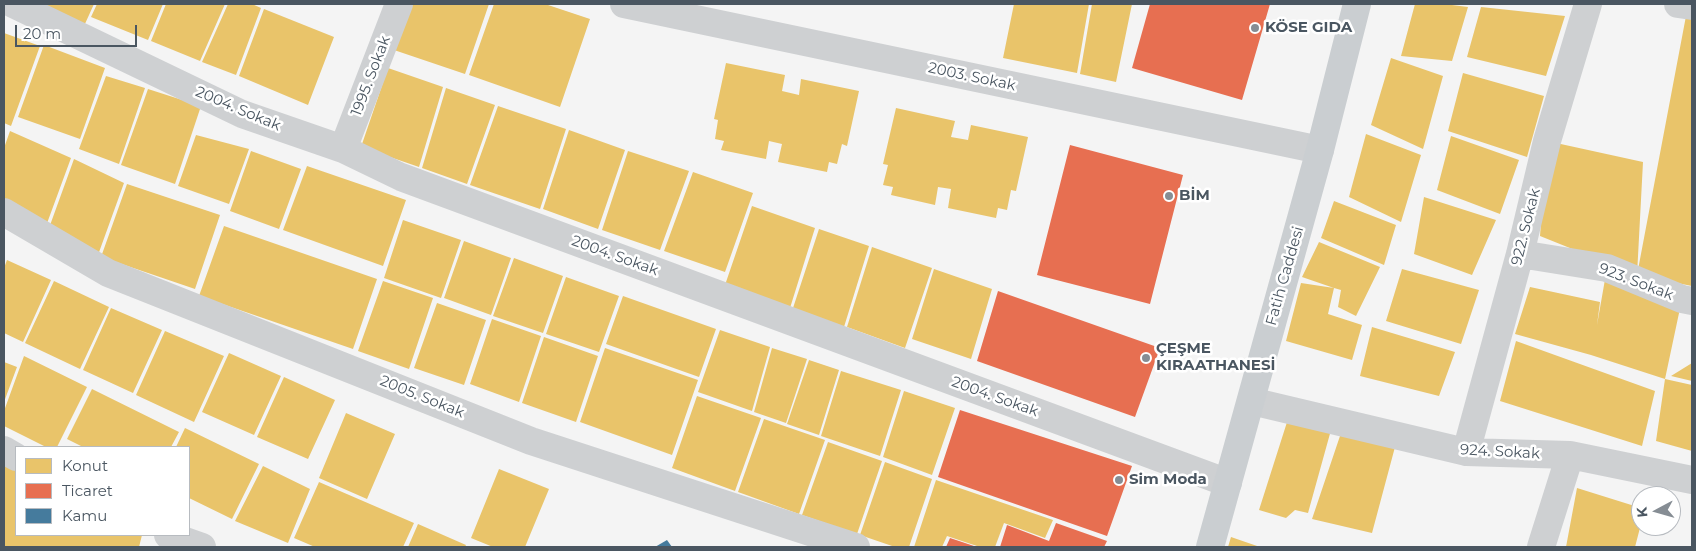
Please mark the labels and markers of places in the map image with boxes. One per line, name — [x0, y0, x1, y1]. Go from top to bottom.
place label: KÖSE GIDA — [1265, 19, 1352, 37]
marker: KÖSE GIDA — [1249, 22, 1261, 34]
place label: BİM — [1179, 187, 1210, 205]
marker: BİM — [1163, 190, 1175, 202]
place label: ÇEŞME KIRAATHANESİ — [1156, 340, 1275, 375]
marker: ÇEŞME KIRAATHANESİ — [1140, 352, 1152, 364]
place label: Sim Moda — [1129, 471, 1207, 489]
marker: Sim Moda — [1113, 474, 1125, 486]

